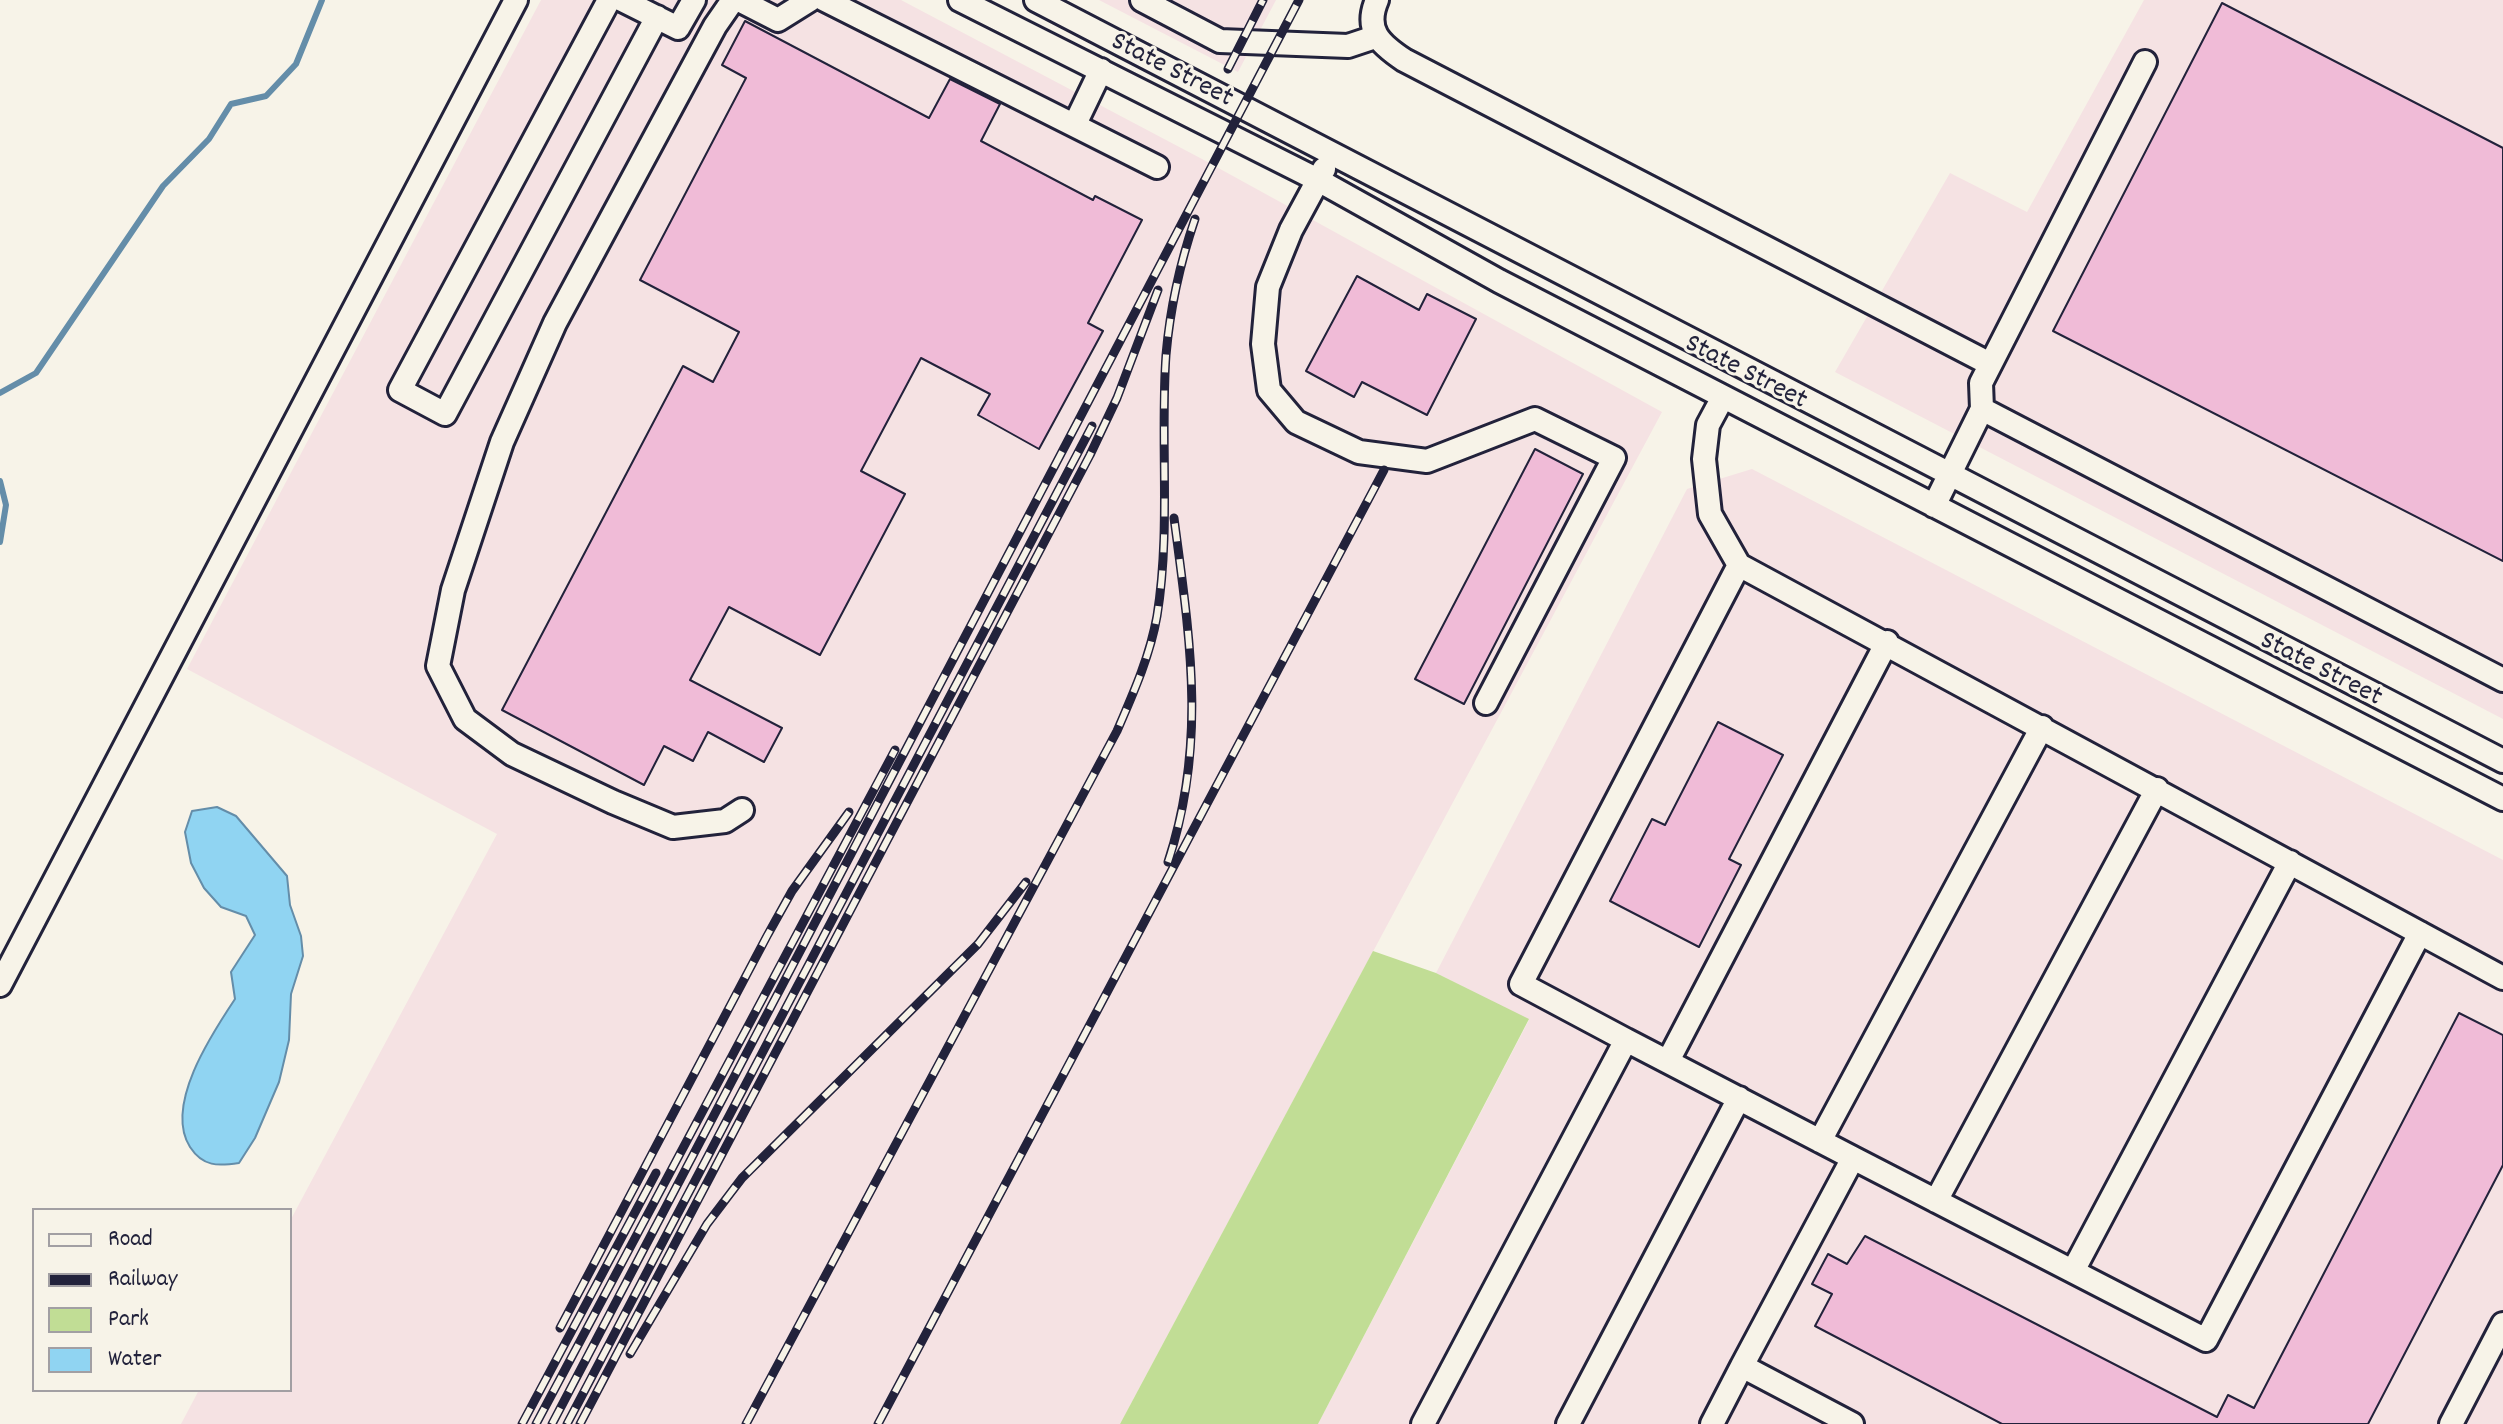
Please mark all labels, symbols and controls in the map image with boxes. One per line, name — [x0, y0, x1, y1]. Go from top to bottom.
street label: State Street — [1104, 27, 1238, 117]
street label: State Street — [1678, 329, 1812, 419]
street label: State Street — [2253, 626, 2387, 716]
legend — [32, 1208, 292, 1392]
text: Road — [108, 1223, 153, 1257]
text: Railway — [108, 1263, 177, 1297]
text: Park — [108, 1303, 149, 1337]
text: Water — [108, 1343, 161, 1377]

